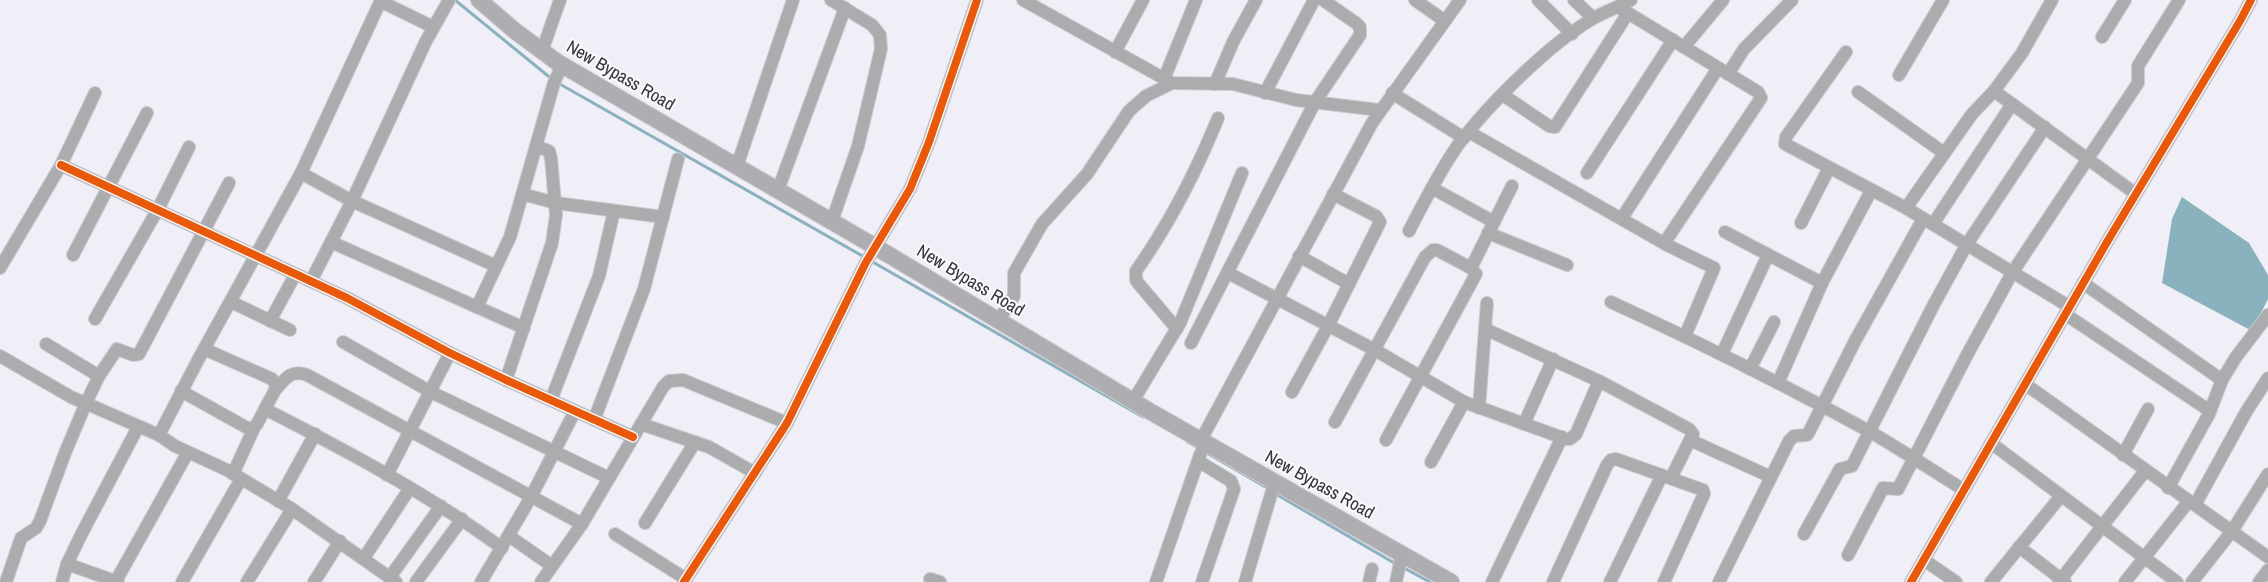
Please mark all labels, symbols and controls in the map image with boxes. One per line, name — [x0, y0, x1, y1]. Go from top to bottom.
street label: New Bypass Road — [562, 34, 680, 116]
street label: New Bypass Road — [913, 238, 1029, 322]
street label: New Bypass Road — [1261, 444, 1379, 524]

